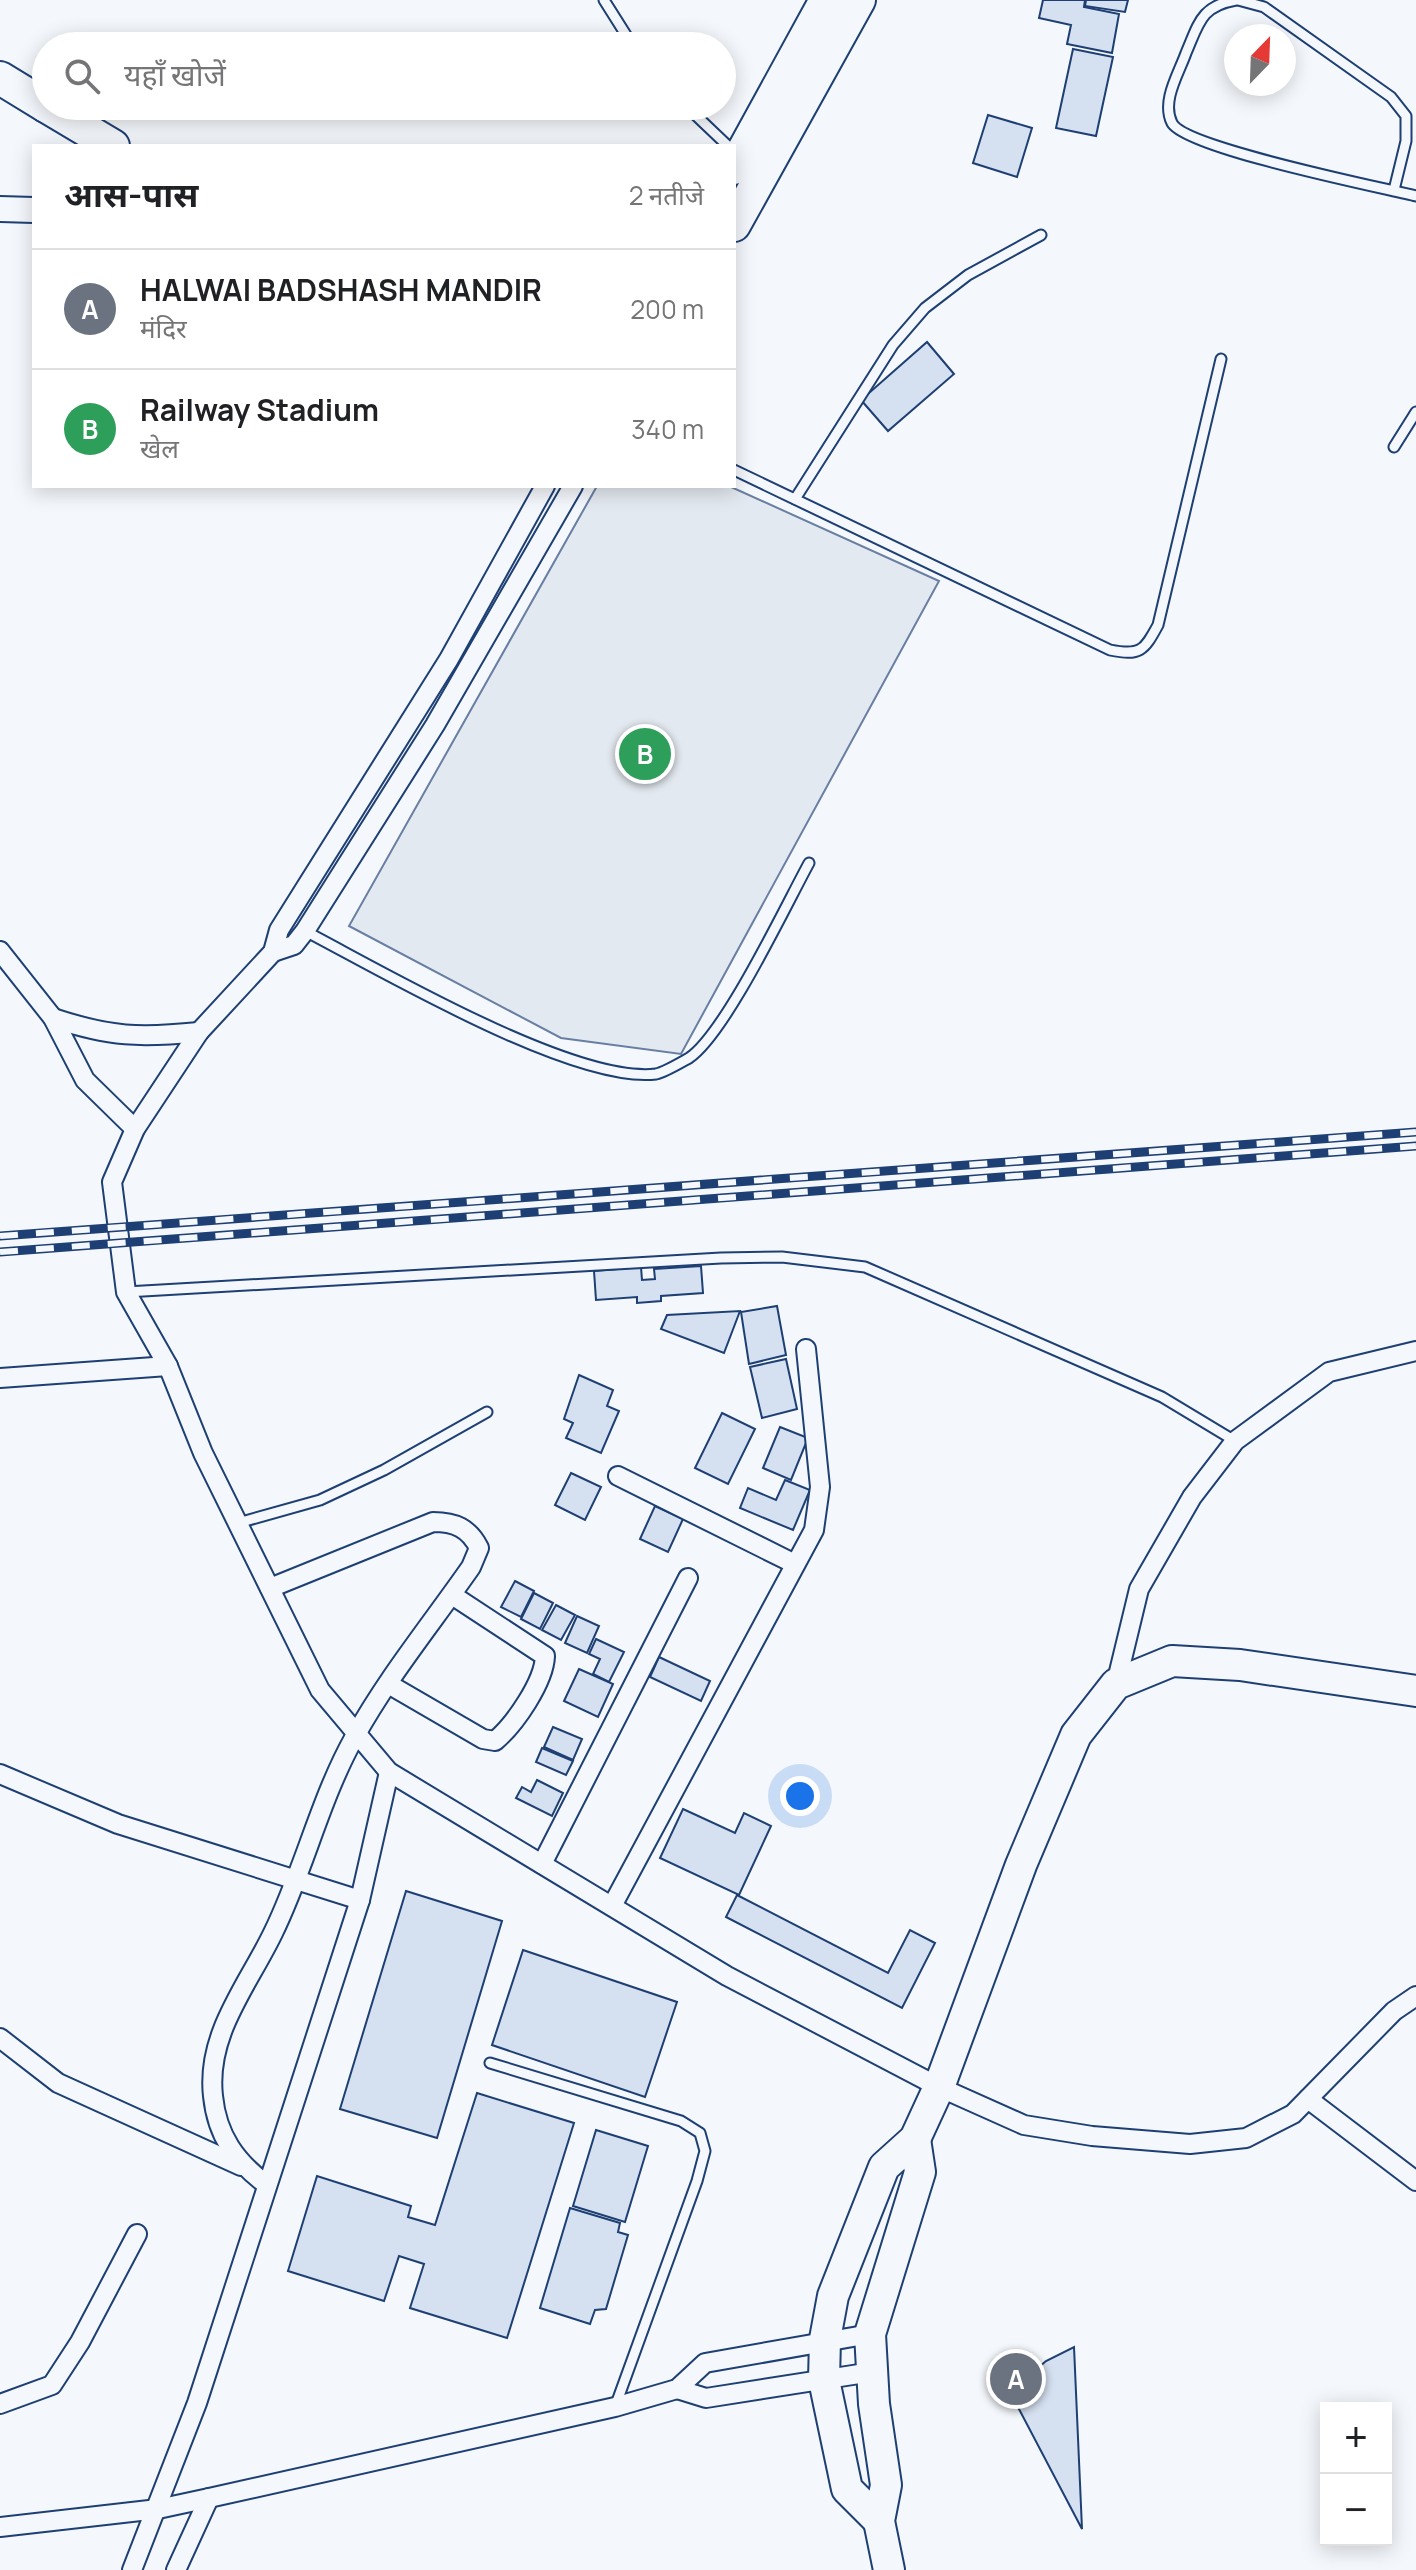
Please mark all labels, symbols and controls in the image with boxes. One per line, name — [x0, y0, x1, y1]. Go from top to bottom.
north arrow — [1224, 24, 1296, 96]
search box — [32, 32, 736, 120]
icon: search — [60, 54, 104, 98]
text: यहाँ खोजें — [124, 54, 226, 95]
text: आस-पास — [64, 171, 198, 217]
text: 2 नतीजे — [629, 177, 704, 213]
text: HALWAI BADSHASH MANDIR — [140, 269, 542, 310]
text: A — [81, 291, 99, 327]
text: 200 m — [630, 291, 704, 327]
text: मंदिर — [140, 310, 187, 346]
text: Railway Stadium — [140, 389, 379, 430]
text: B — [82, 411, 98, 447]
text: 340 m — [631, 411, 704, 447]
text: खेल — [140, 430, 179, 466]
pin: B — [619, 724, 671, 784]
your location — [780, 1776, 820, 1816]
pin: A — [990, 2349, 1042, 2409]
map controls — [1320, 2402, 1392, 2546]
button: + — [1320, 2402, 1392, 2474]
button: − — [1320, 2474, 1392, 2546]

